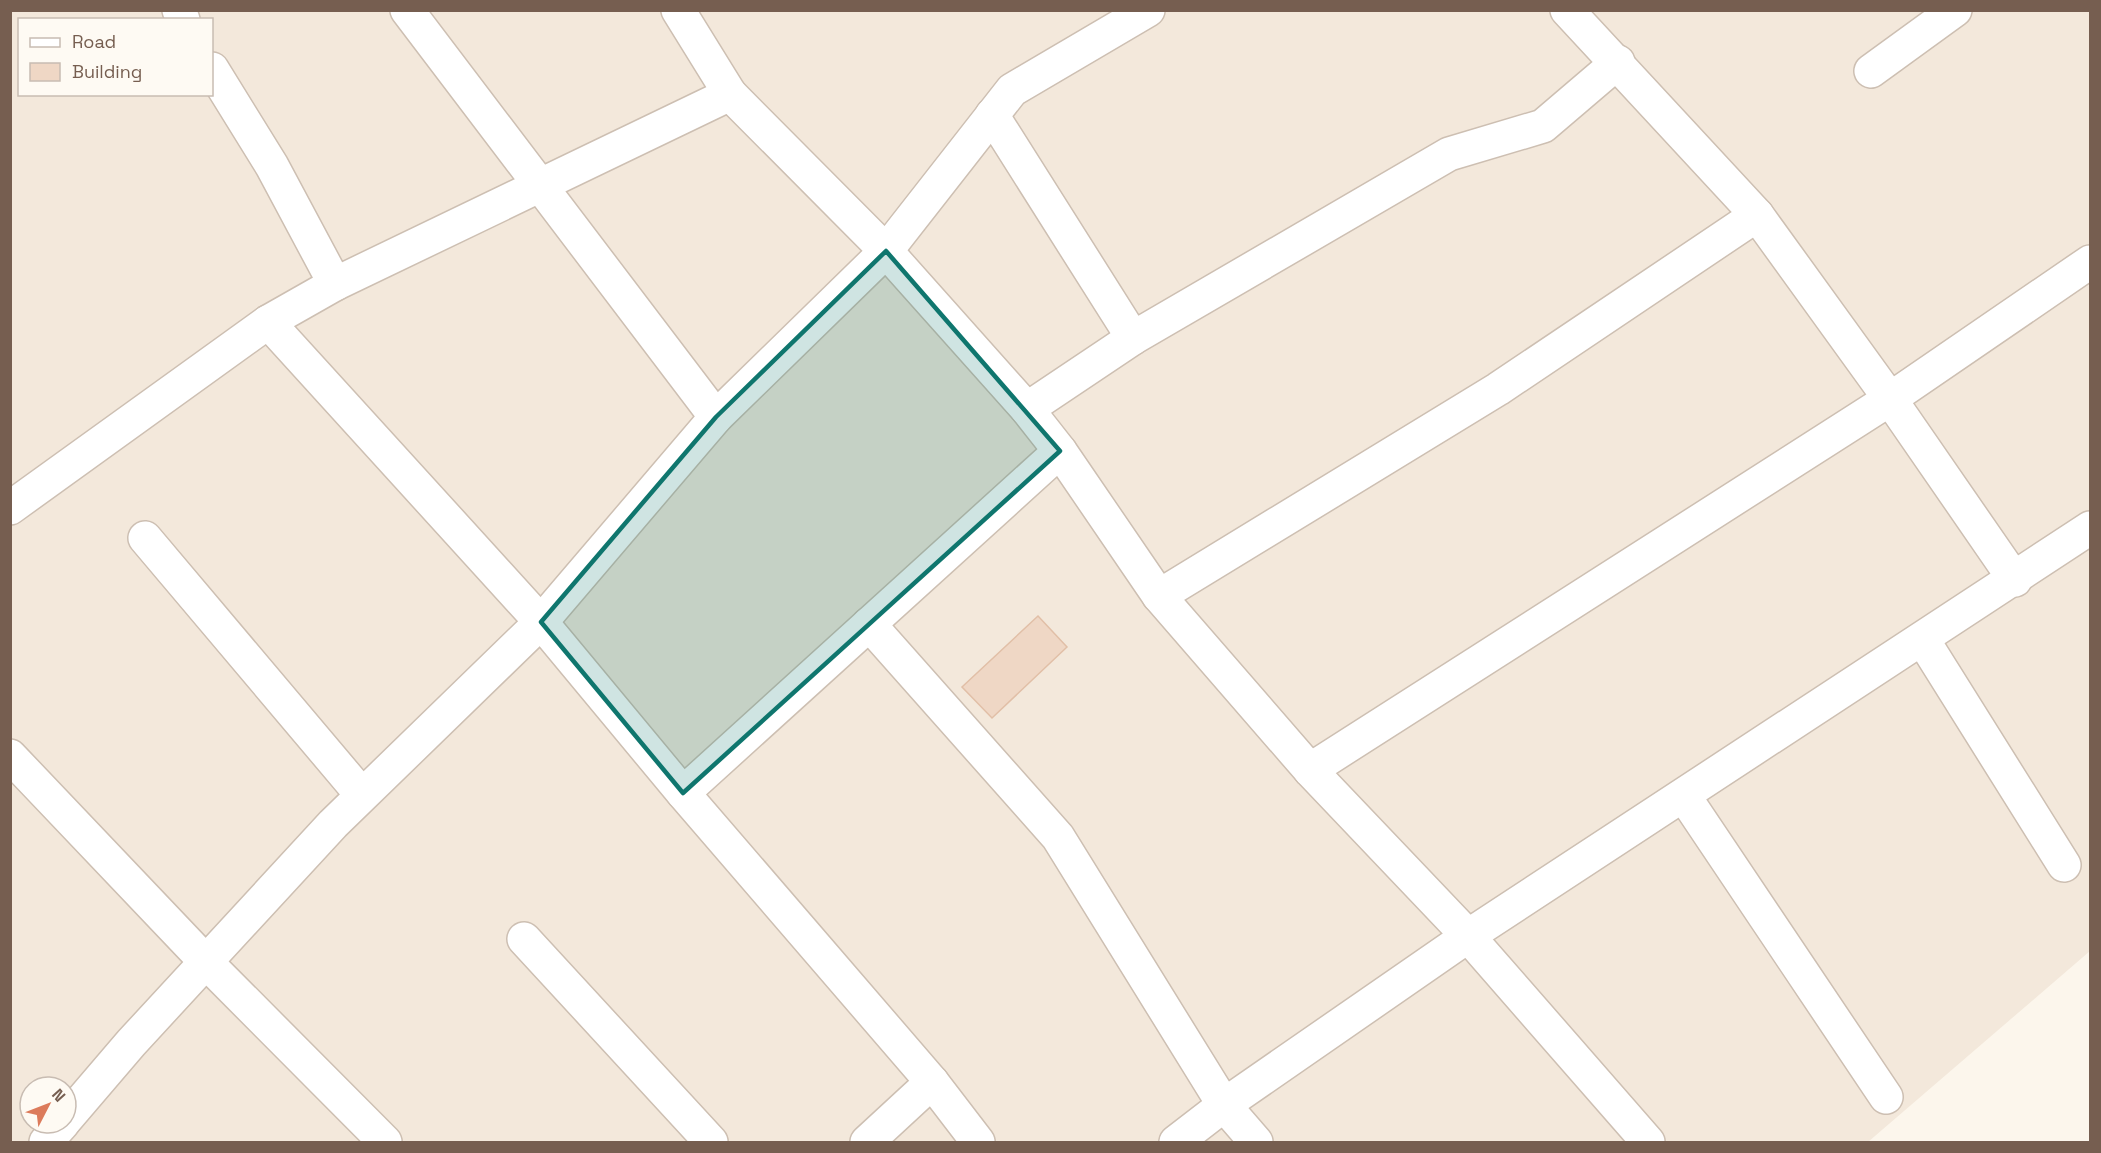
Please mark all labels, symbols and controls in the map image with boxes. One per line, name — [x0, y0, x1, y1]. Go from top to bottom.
legend — [18, 18, 213, 96]
text: Road — [72, 30, 116, 53]
text: Building — [72, 60, 142, 83]
north arrow — [18, 1075, 78, 1135]
text: N — [47, 1084, 70, 1106]

